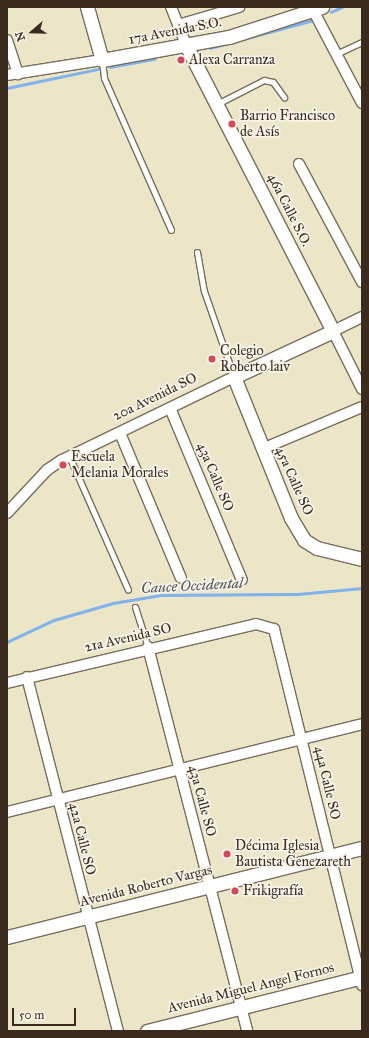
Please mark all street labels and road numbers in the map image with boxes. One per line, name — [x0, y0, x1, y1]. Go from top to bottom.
street label: 17a Avenida S.O. — [127, 14, 223, 48]
street label: 46a Calle S.O. — [263, 171, 315, 249]
street label: 20a Avenida SO — [110, 369, 200, 425]
street label: 43a Calle SO — [193, 440, 237, 514]
street label: 45a Calle SO — [271, 444, 317, 518]
street label: 21a Avenida SO — [83, 620, 173, 656]
street label: 44a Calle SO — [310, 745, 344, 821]
street label: 43a Calle SO — [184, 764, 220, 838]
street label: 42a Calle SO — [65, 801, 99, 877]
street label: Avenida Roberto Vargas — [78, 861, 214, 911]
street label: Avenida Miguel Angel Fornos — [166, 959, 336, 1017]

